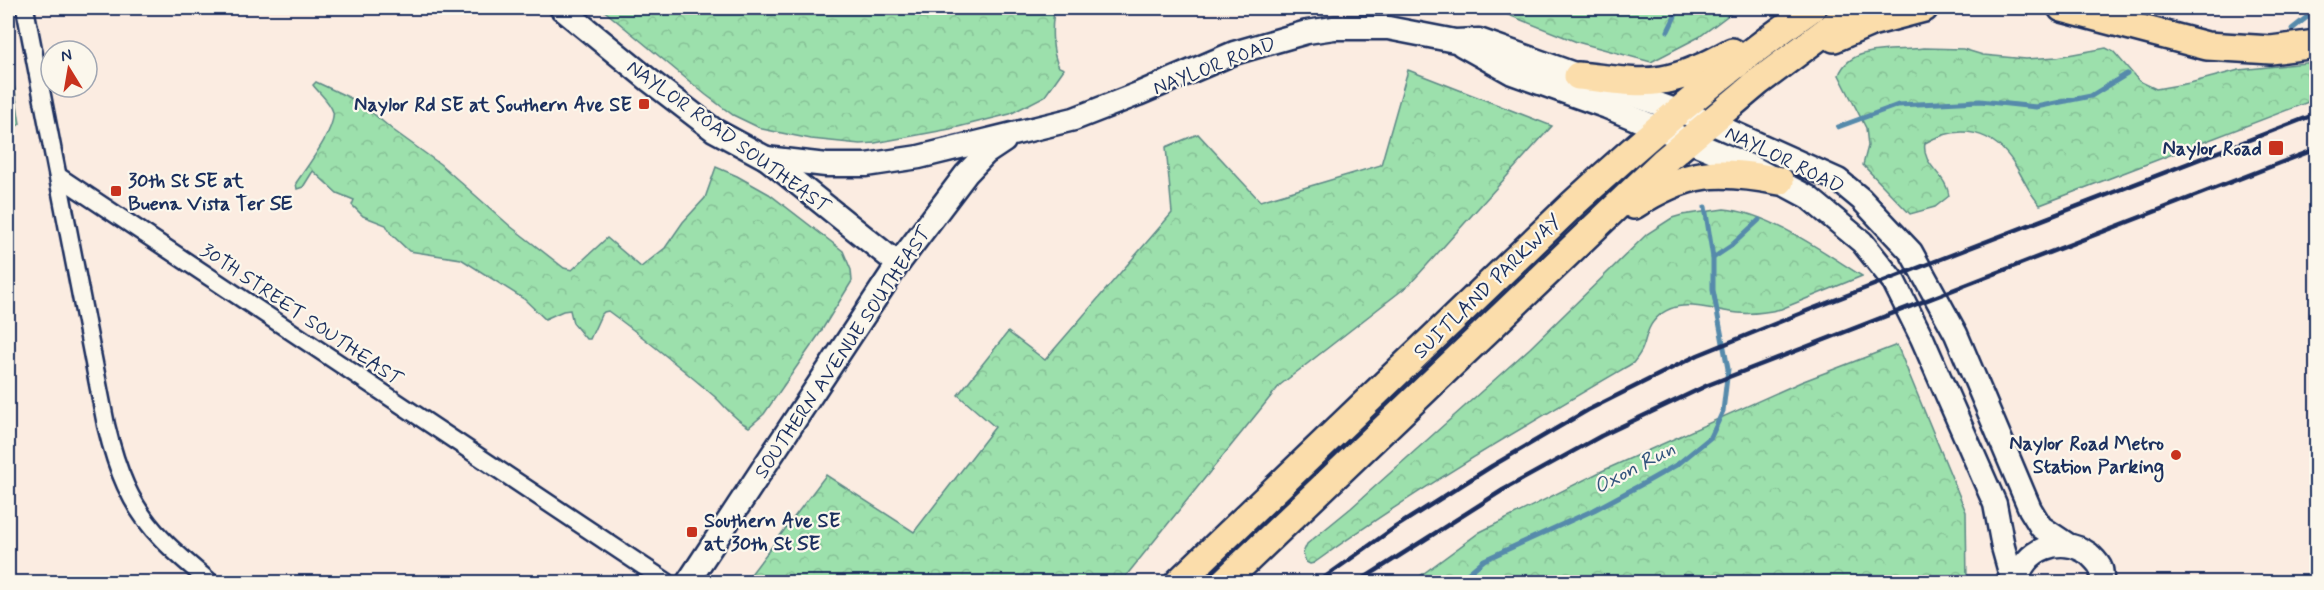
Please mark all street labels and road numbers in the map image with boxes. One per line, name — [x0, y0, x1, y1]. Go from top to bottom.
street label: NAYLOR ROAD — [1149, 31, 1280, 102]
street label: NAYLOR ROAD SOUTHEAST — [621, 54, 836, 221]
street label: NAYLOR ROAD — [1720, 120, 1849, 201]
street label: SUITLAND PARKWAY — [1408, 209, 1568, 365]
street label: SOUTHERN AVENUE SOUTHEAST — [749, 220, 939, 484]
street label: 30TH STREET SOUTHEAST — [195, 238, 409, 394]

